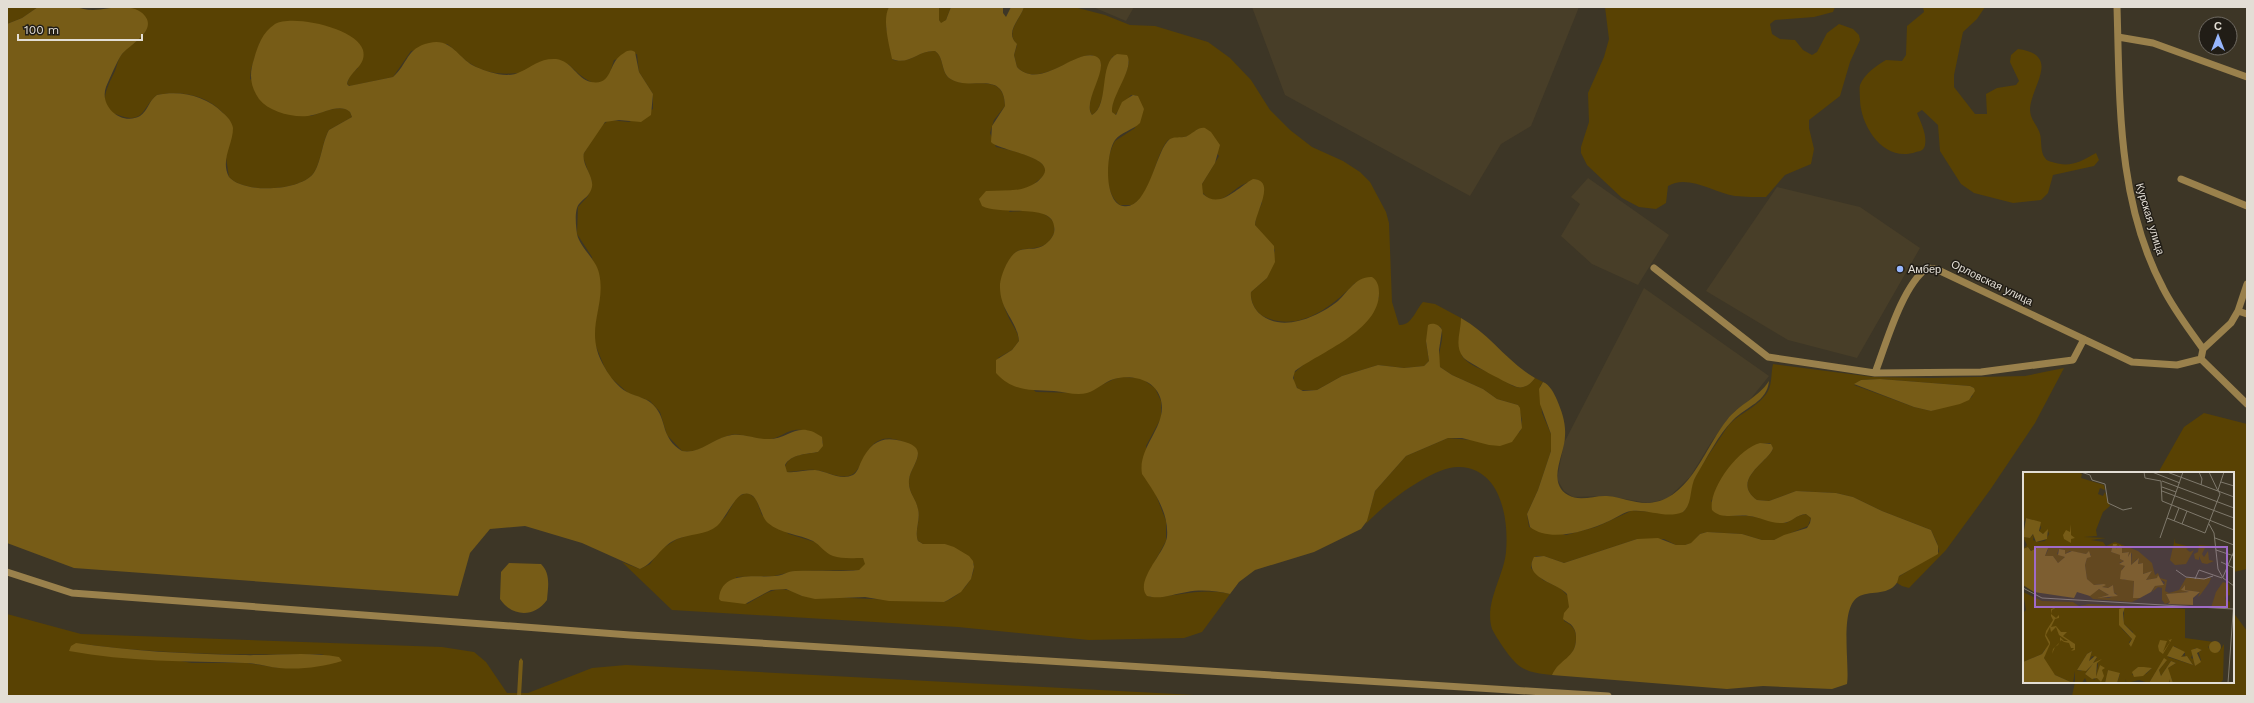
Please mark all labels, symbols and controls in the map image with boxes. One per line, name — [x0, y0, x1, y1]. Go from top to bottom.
scale bar — [18, 16, 142, 42]
north arrow — [2198, 16, 2238, 56]
text: С — [2214, 20, 2222, 33]
text: 100 m — [24, 23, 59, 37]
street label: Курская улица — [2133, 181, 2167, 257]
street label: Орловская улица — [1949, 258, 2036, 309]
place label: Амбер — [1908, 263, 1941, 276]
marker: Амбер — [1895, 264, 1905, 274]
inset map — [2023, 472, 2234, 683]

